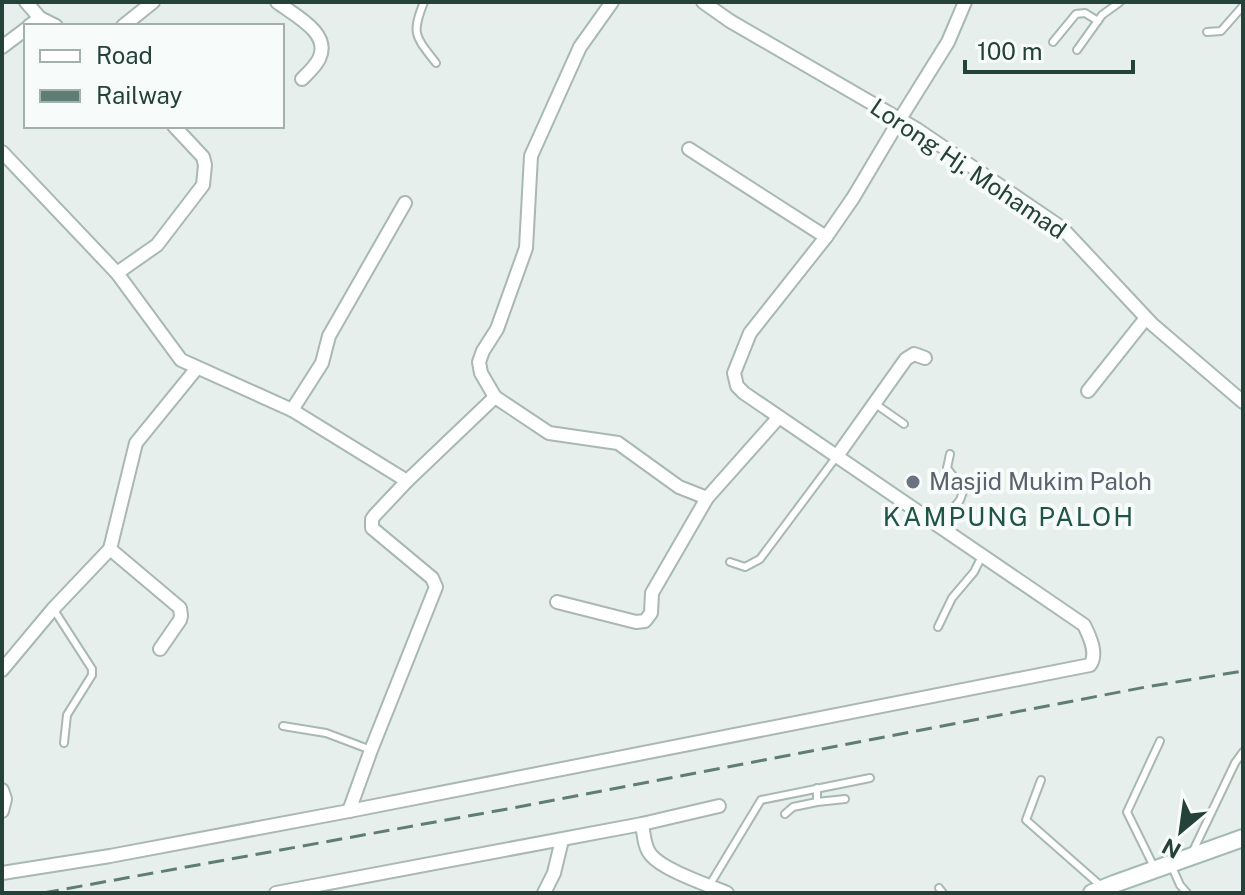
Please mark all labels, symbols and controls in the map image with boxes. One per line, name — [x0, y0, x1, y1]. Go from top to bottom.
legend — [24, 24, 284, 128]
scale bar — [965, 24, 1133, 74]
text: 100 m — [977, 37, 1043, 65]
text: Road — [96, 41, 153, 69]
text: Railway — [96, 81, 182, 109]
street label: Lorong Hj. Mohamad — [865, 92, 1072, 244]
place label: Masjid Mukim Paloh — [929, 467, 1152, 495]
marker: Masjid Mukim Paloh — [904, 473, 922, 491]
district label: KAMPUNG PALOH — [883, 501, 1135, 532]
north arrow — [1141, 791, 1221, 871]
text: N — [1157, 833, 1185, 864]

